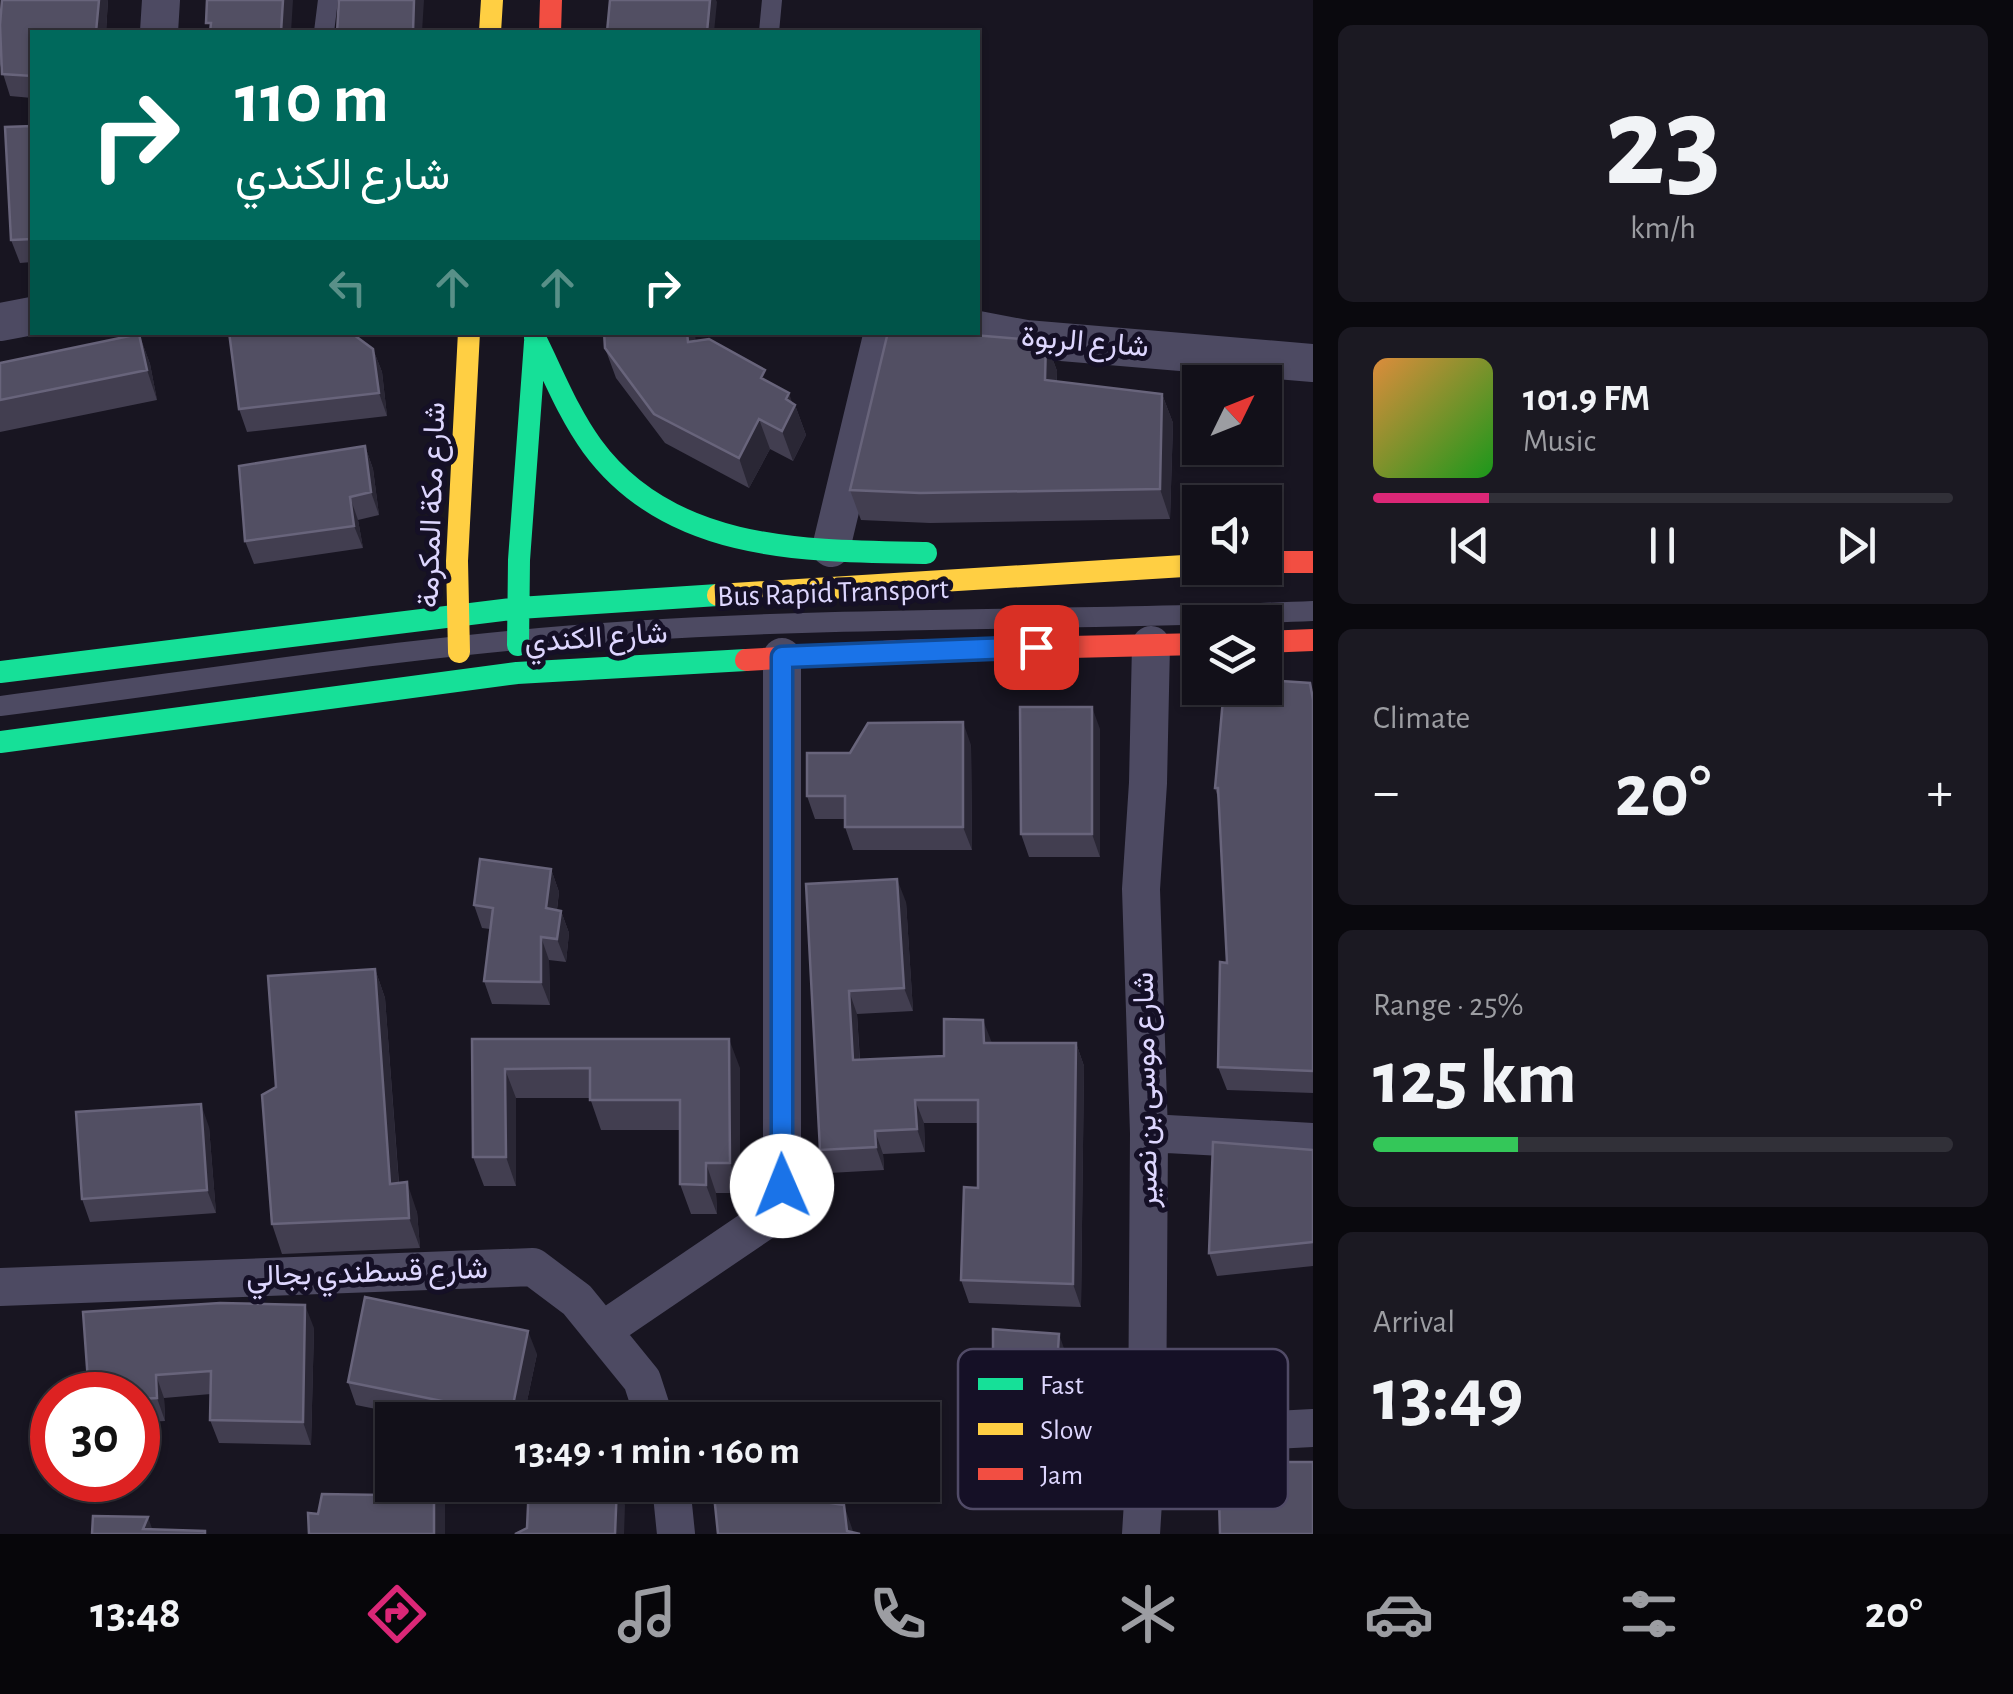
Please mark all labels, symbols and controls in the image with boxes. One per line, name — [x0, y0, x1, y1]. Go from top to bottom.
text: 110 m — [235, 65, 389, 135]
icon: right — [70, 70, 200, 200]
text: 23 — [1604, 79, 1722, 209]
text: شارع الكندي — [235, 153, 450, 198]
text: km/h — [1630, 212, 1696, 244]
icon: left — [320, 260, 375, 315]
icon: ahead — [425, 260, 480, 315]
icon: ahead — [530, 260, 585, 315]
icon: right — [635, 260, 690, 315]
street label: شارع الربوة — [1020, 321, 1150, 367]
north arrow — [1182, 365, 1282, 465]
map controls — [1182, 365, 1282, 705]
text: 101.9 FM — [1523, 380, 1650, 418]
street label: شارع مكة المكرمة — [413, 402, 455, 609]
text: Music — [1523, 425, 1596, 457]
button: sound — [1182, 485, 1282, 585]
icon: previous — [1442, 518, 1497, 573]
icon: pause — [1635, 518, 1690, 573]
icon: next — [1829, 518, 1884, 573]
street label: Bus Rapid Transport — [717, 574, 950, 612]
pin — [994, 605, 1079, 690]
button: layers — [1182, 605, 1282, 705]
street label: شارع الكندي — [523, 618, 669, 666]
icon: arrive — [1009, 620, 1064, 675]
text: Climate — [1373, 702, 1470, 734]
text: 20° — [1615, 755, 1711, 830]
text: − — [1373, 765, 1399, 820]
text: + — [1927, 765, 1953, 820]
street label: شارع موسى بن نصير — [1129, 972, 1167, 1209]
text: Range · 25% — [1373, 989, 1524, 1021]
text: 125 km — [1373, 1042, 1577, 1117]
position arrow — [730, 1134, 834, 1238]
street label: شارع قسطندي بجالي — [246, 1254, 489, 1300]
text: Arrival — [1373, 1306, 1455, 1338]
legend — [958, 1349, 1288, 1509]
text: 13:49 — [1373, 1359, 1523, 1434]
speed limit sign: 30 — [30, 1372, 160, 1502]
text: Fast — [1040, 1372, 1084, 1400]
text: Slow — [1040, 1417, 1092, 1445]
text: 13:49 · 1 min · 160 m — [515, 1433, 800, 1471]
text: Jam — [1040, 1462, 1083, 1490]
icon: directions — [362, 1579, 432, 1649]
icon: music — [612, 1579, 682, 1649]
icon: phone — [863, 1579, 933, 1649]
icon: climate — [1113, 1579, 1183, 1649]
icon: car — [1364, 1579, 1434, 1649]
icon: filters — [1614, 1579, 1684, 1649]
text: 13:48 — [90, 1591, 181, 1636]
text: 20° — [1865, 1591, 1923, 1636]

